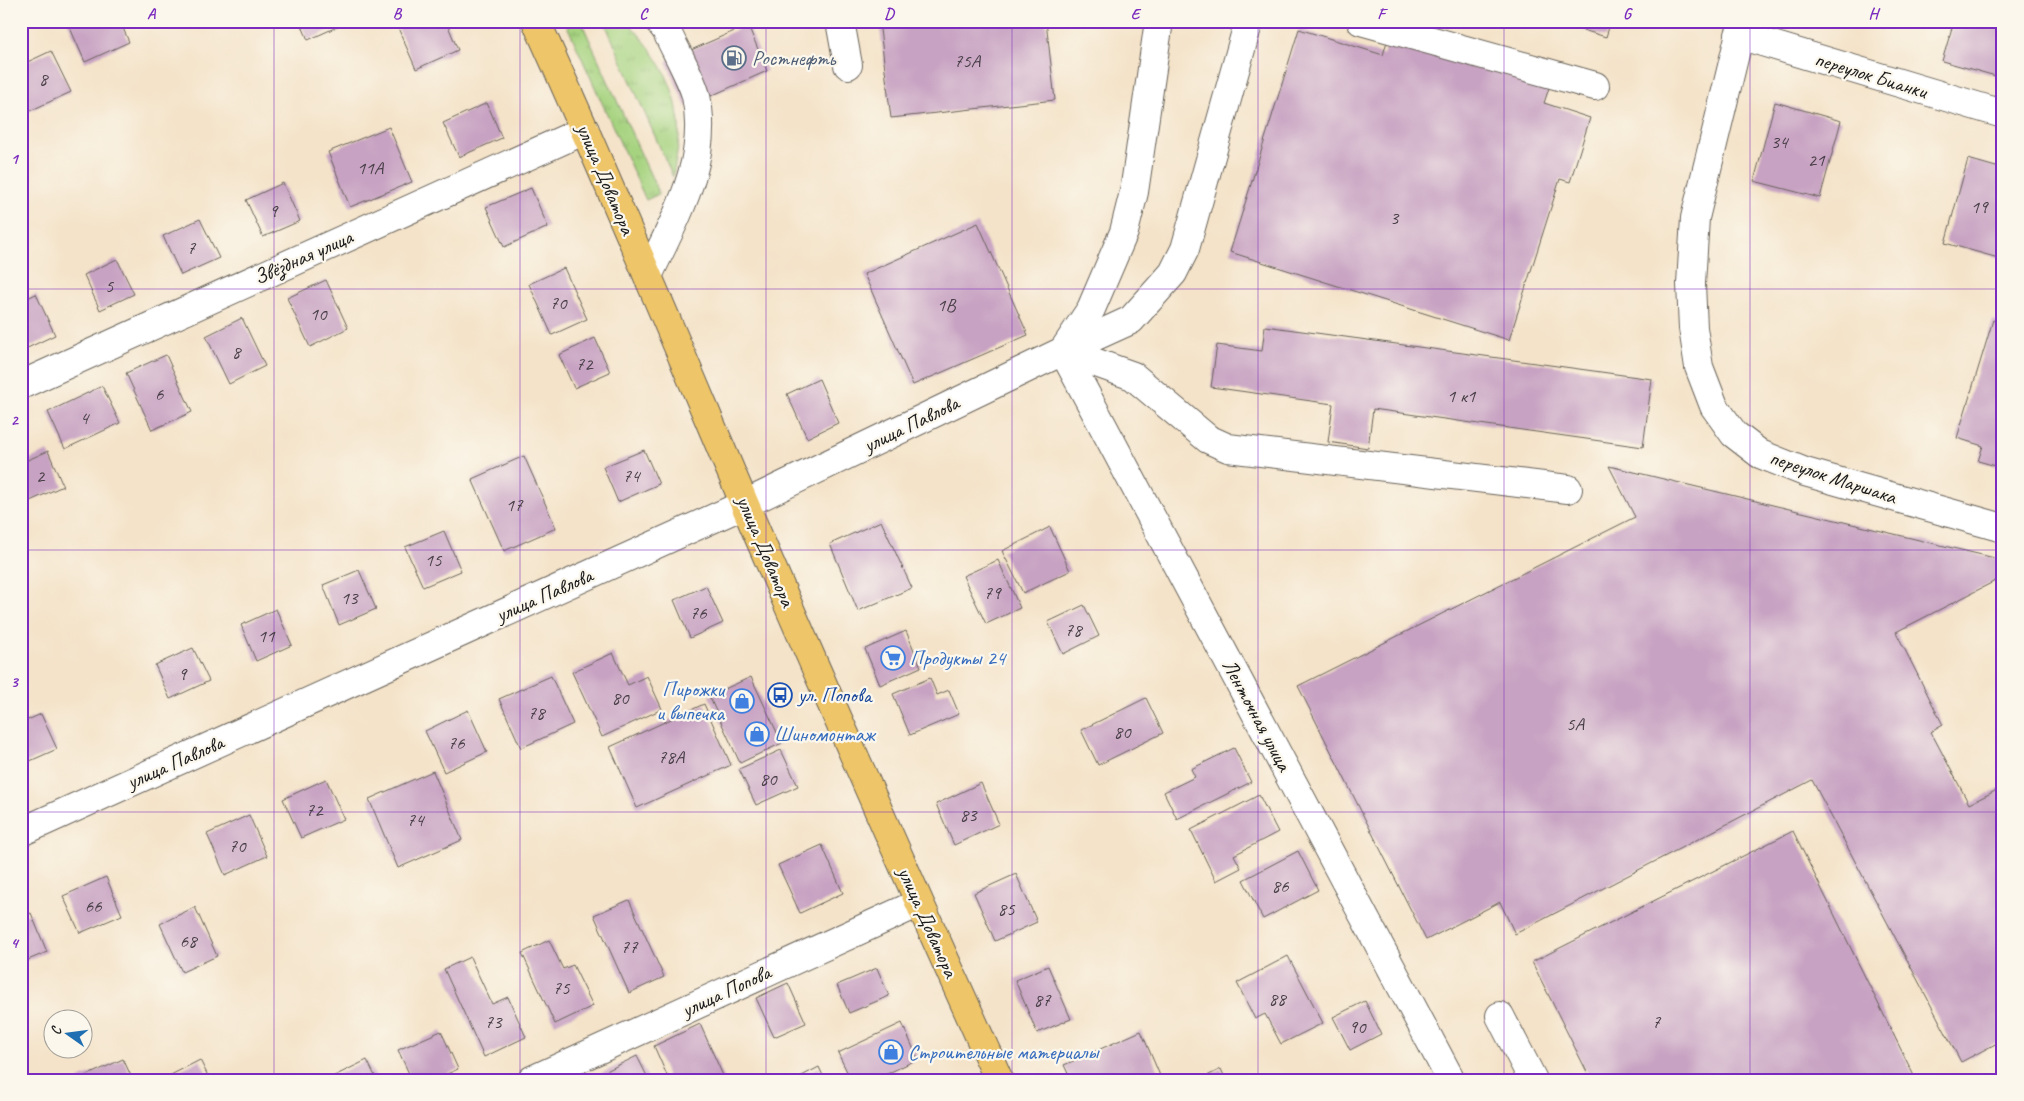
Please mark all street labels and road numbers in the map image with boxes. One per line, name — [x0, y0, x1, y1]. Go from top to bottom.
street label: переулок Бианки — [1812, 46, 1931, 105]
street label: улица Доватора — [570, 118, 642, 240]
street label: Звёздная улица — [250, 223, 358, 291]
street label: улица Павлова — [857, 389, 965, 459]
street label: переулок Маршака — [1766, 444, 1901, 510]
street label: улица Доватора — [730, 490, 802, 612]
street label: улица Павлова — [490, 561, 599, 629]
street label: Ленточная улица — [1217, 654, 1298, 777]
street label: улица Павлова — [121, 728, 230, 796]
street label: улица Доватора — [891, 861, 965, 983]
street label: улица Попова — [676, 958, 777, 1024]

